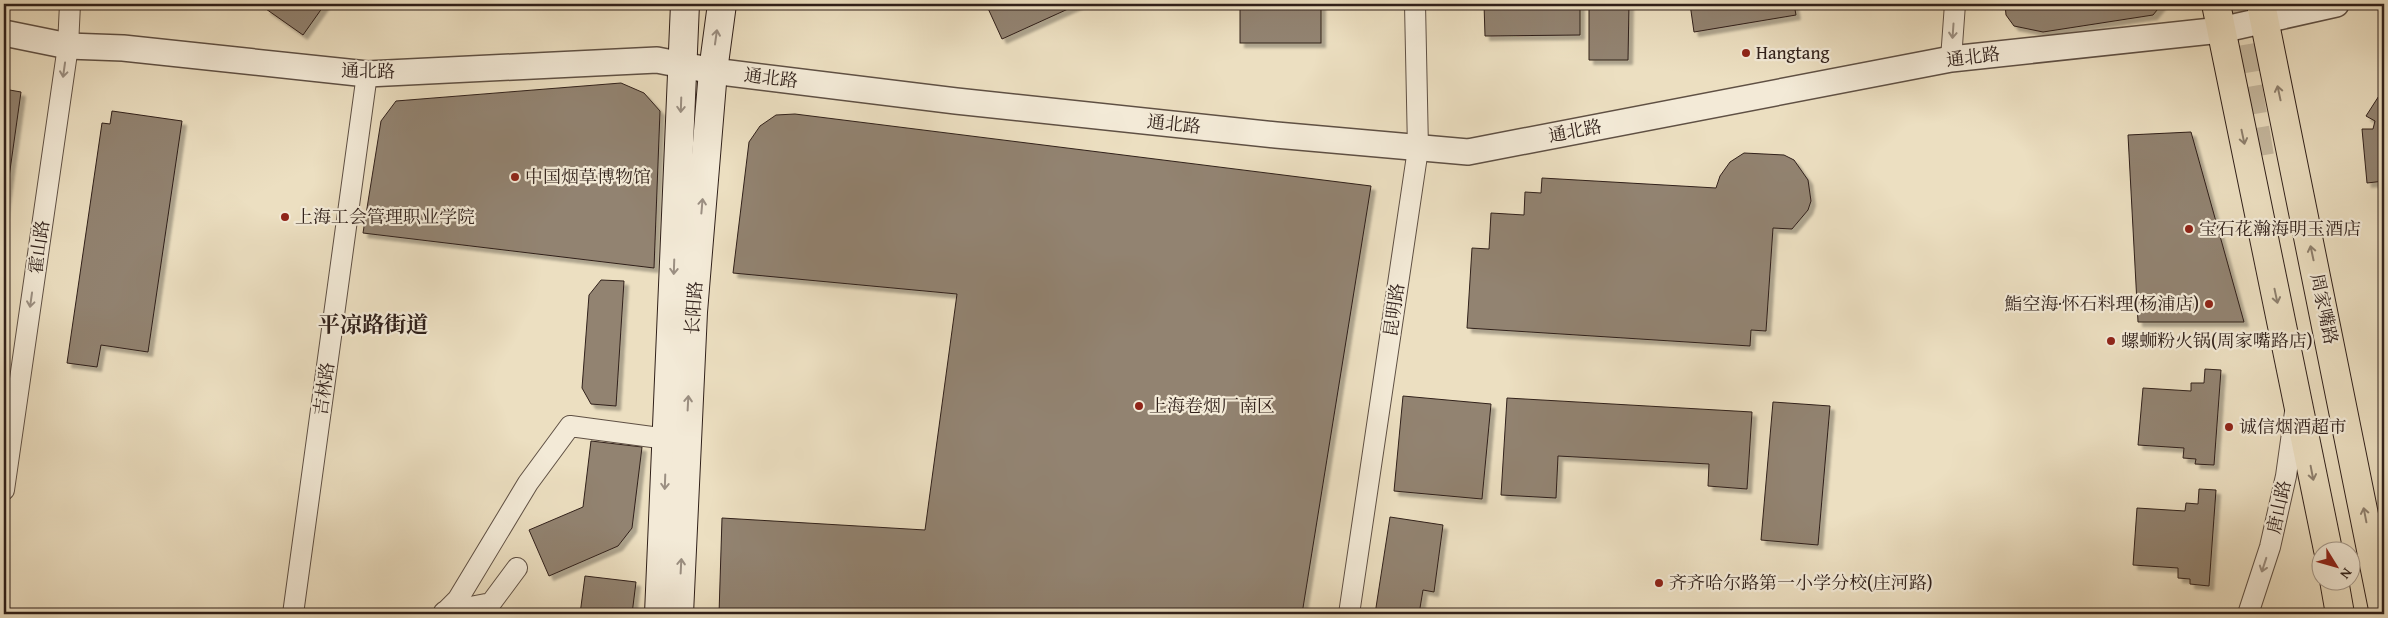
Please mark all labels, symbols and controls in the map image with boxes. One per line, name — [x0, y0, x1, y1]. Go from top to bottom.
one-way arrow — [1949, 23, 1958, 39]
one-way arrow — [712, 30, 722, 46]
place label: Hangtang — [1756, 39, 1829, 66]
street label: 通北路 — [1944, 40, 2001, 73]
marker: Hangtang — [1740, 47, 1752, 59]
street label: 通北路 — [341, 57, 395, 84]
one-way arrow — [59, 61, 69, 77]
street label: 通北路 — [743, 61, 800, 94]
one-way arrow — [2274, 86, 2284, 102]
one-way arrow — [676, 96, 686, 113]
street label: 通北路 — [1146, 107, 1202, 140]
street label: 通北路 — [1546, 112, 1604, 149]
one-way arrow — [2239, 129, 2249, 145]
place label: 中国烟草博物馆 — [525, 163, 651, 190]
marker: 中国烟草博物馆 — [509, 171, 521, 183]
one-way arrow — [697, 198, 706, 214]
place label: 上海工会管理职业学院 — [295, 203, 475, 230]
marker: 上海工会管理职业学院 — [279, 211, 291, 223]
place label: 宝石花瀚海明玉酒店 — [2199, 215, 2361, 242]
street label: 霍山路 — [21, 218, 56, 276]
marker: 宝石花瀚海明玉酒店 — [2183, 223, 2195, 235]
one-way arrow — [2307, 245, 2316, 261]
one-way arrow — [670, 259, 679, 275]
street label: 周家嘴路 — [2304, 271, 2345, 347]
street label: 长阳路 — [678, 280, 709, 336]
street label: 昆明路 — [1376, 281, 1411, 339]
one-way arrow — [2272, 288, 2281, 304]
place label: 鮨空海·怀石料理(杨浦店) — [2004, 290, 2199, 317]
one-way arrow — [26, 291, 36, 307]
marker: 鮨空海·怀石料理(杨浦店) — [2203, 298, 2215, 310]
district label: 平凉路街道 — [318, 308, 428, 340]
place label: 螺蛳粉火锅(周家嘴路店) — [2121, 327, 2313, 354]
marker: 螺蛳粉火锅(周家嘴路店) — [2105, 335, 2117, 347]
street label: 吉林路 — [306, 360, 341, 418]
place label: 上海卷烟厂南区 — [1149, 392, 1275, 419]
one-way arrow — [684, 395, 693, 411]
marker: 上海卷烟厂南区 — [1133, 400, 1145, 412]
place label: 诚信烟酒超市 — [2239, 413, 2347, 440]
marker: 诚信烟酒超市 — [2223, 421, 2235, 433]
one-way arrow — [2308, 464, 2318, 480]
one-way arrow — [660, 474, 670, 490]
street label: 唐山路 — [2260, 478, 2297, 536]
one-way arrow — [2359, 507, 2369, 523]
north arrow — [2310, 540, 2360, 590]
one-way arrow — [2259, 557, 2268, 573]
one-way arrow — [676, 558, 685, 574]
text: N — [2335, 564, 2357, 584]
place label: 齐齐哈尔路第一小学分校(庄河路) — [1669, 569, 1933, 596]
marker: 齐齐哈尔路第一小学分校(庄河路) — [1653, 577, 1665, 589]

